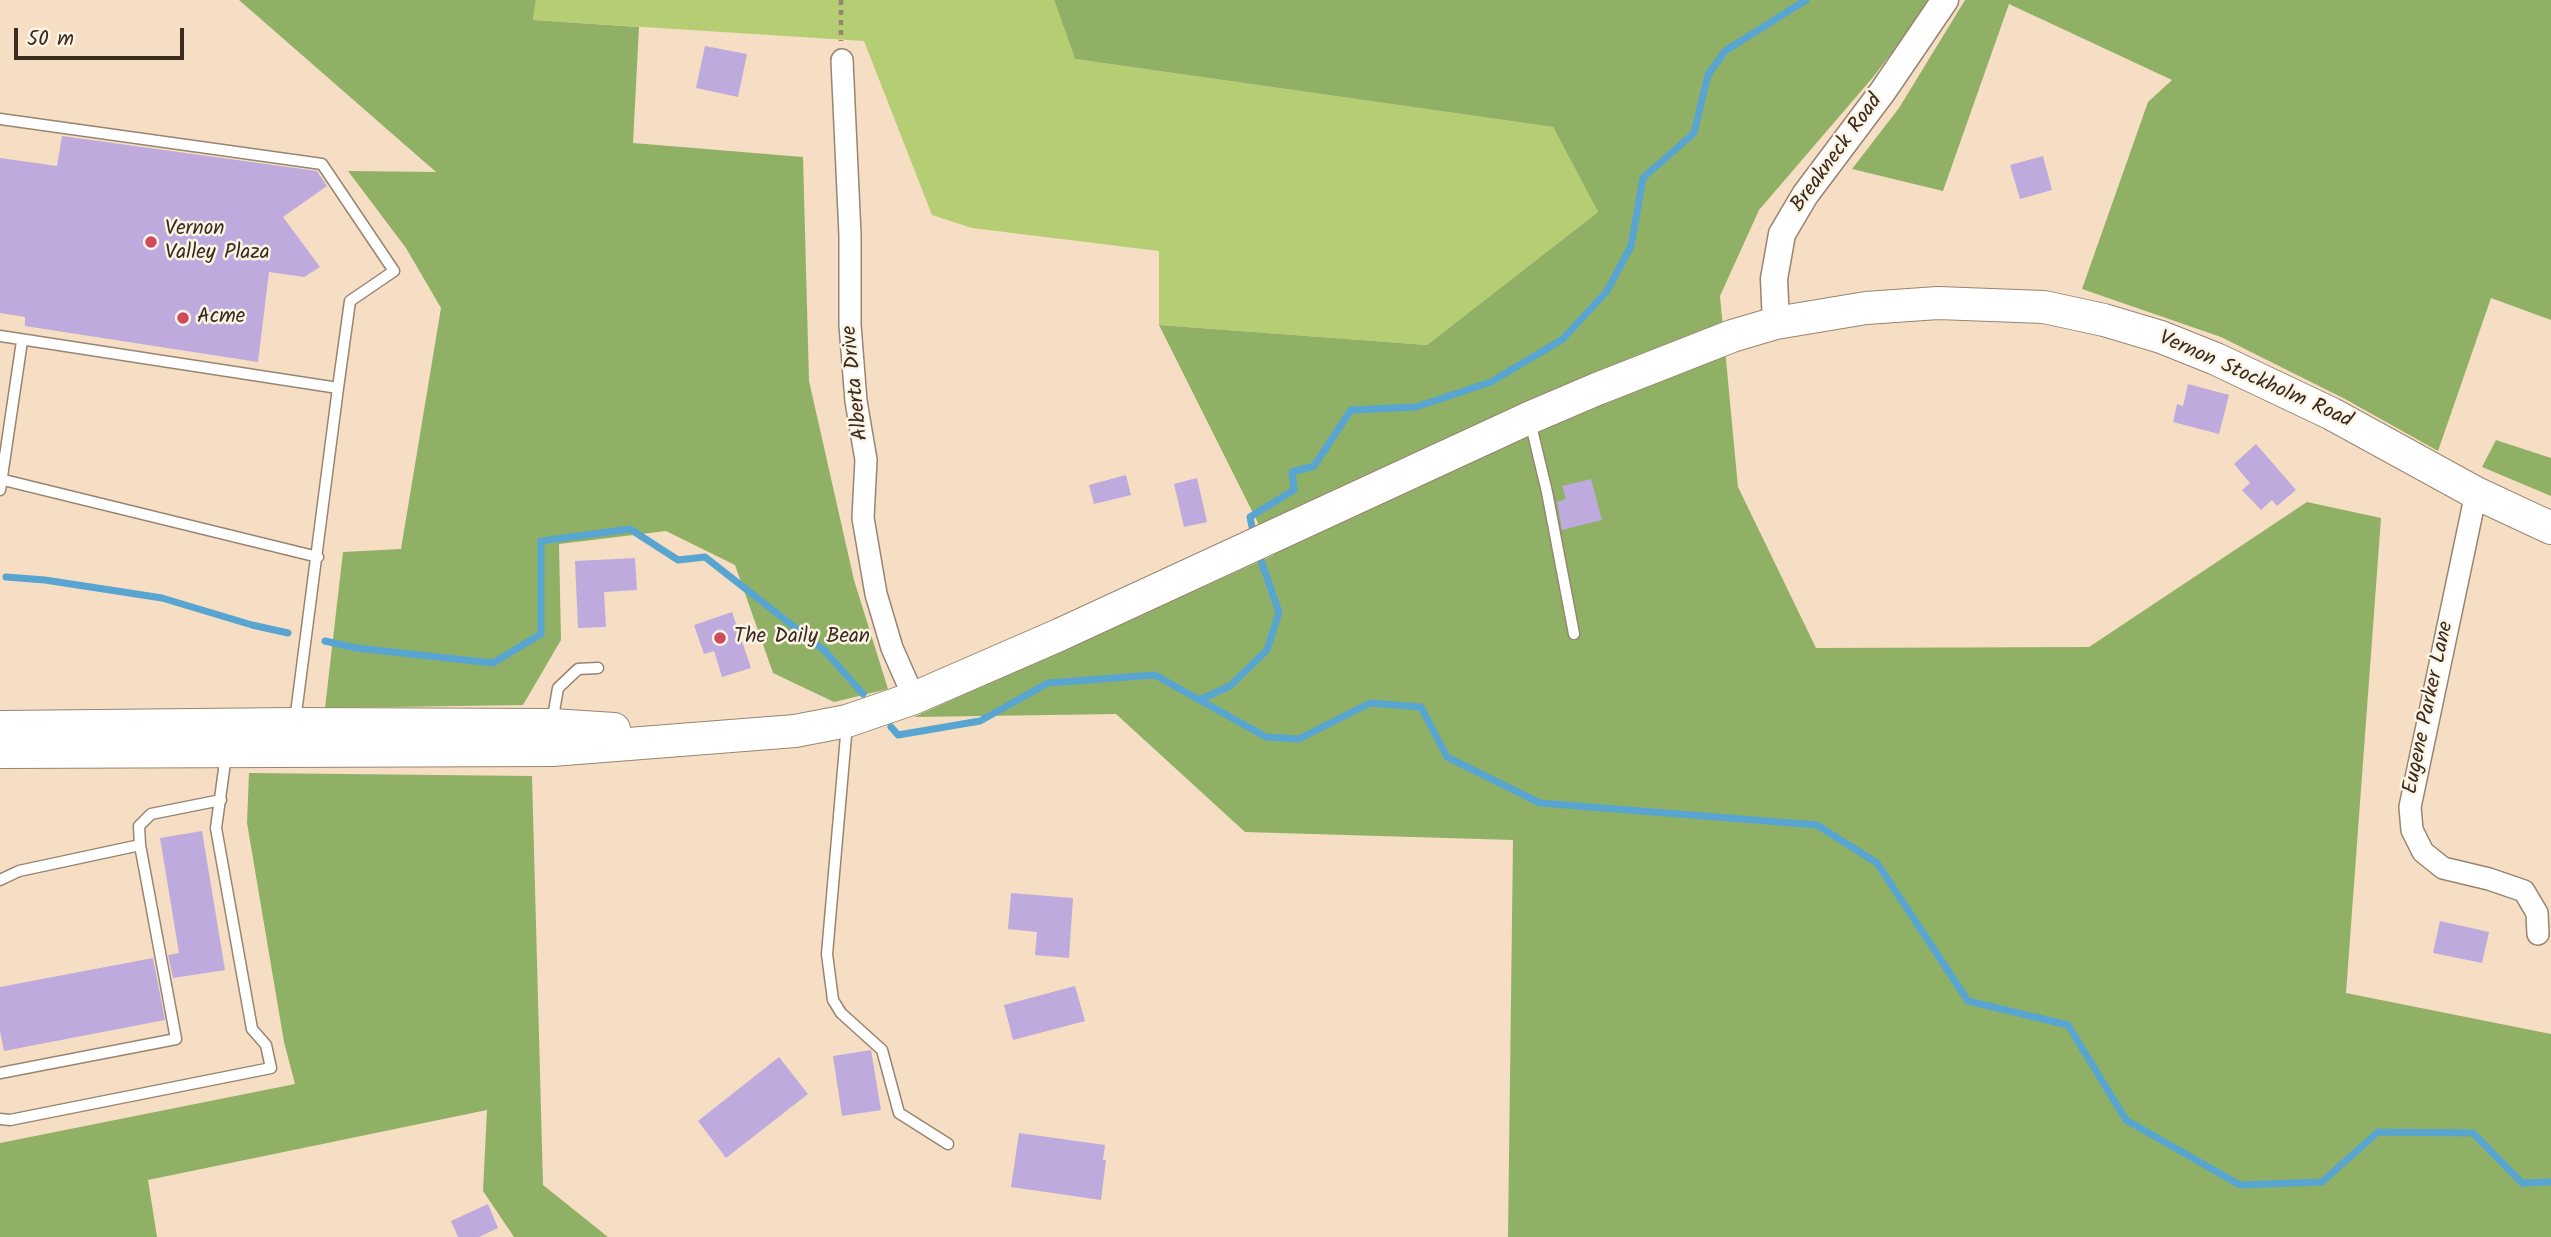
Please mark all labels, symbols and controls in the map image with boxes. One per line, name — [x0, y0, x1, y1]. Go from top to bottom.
scale bar — [18, 14, 187, 58]
text: 50 m — [27, 23, 74, 56]
street label: Breakneck Road — [1787, 90, 1889, 218]
place label: Vernon Valley Plaza — [165, 217, 270, 267]
marker: Vernon Valley Plaza — [143, 234, 159, 250]
place label: Acme — [197, 305, 245, 331]
marker: Acme — [175, 310, 191, 326]
street label: Alberta Drive — [838, 324, 876, 442]
street label: Vernon Stockholm Road — [2154, 327, 2356, 435]
street label: Eugene Parker Lane — [2399, 619, 2461, 797]
place label: The Daily Bean — [734, 625, 870, 651]
marker: The Daily Bean — [712, 630, 728, 646]

